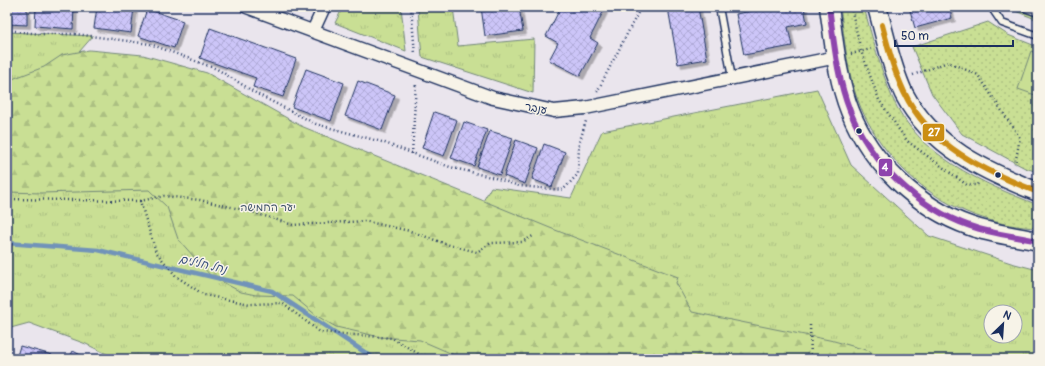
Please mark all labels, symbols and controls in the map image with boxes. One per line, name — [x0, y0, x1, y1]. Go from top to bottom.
scale bar — [895, 22, 1013, 48]
text: 50 m — [901, 29, 929, 44]
street label: ענבר — [524, 100, 549, 117]
line badge: 27 — [922, 123, 945, 142]
unlabelled marker — [854, 126, 864, 136]
text: 27 — [928, 126, 940, 139]
line badge: 4 — [878, 158, 893, 177]
text: 4 — [881, 161, 889, 174]
unlabelled marker — [993, 170, 1003, 180]
park label: יער החמישה — [240, 201, 296, 214]
water label: נחל חלילים — [178, 252, 230, 278]
north arrow — [983, 304, 1023, 344]
text: N — [1001, 308, 1014, 323]

